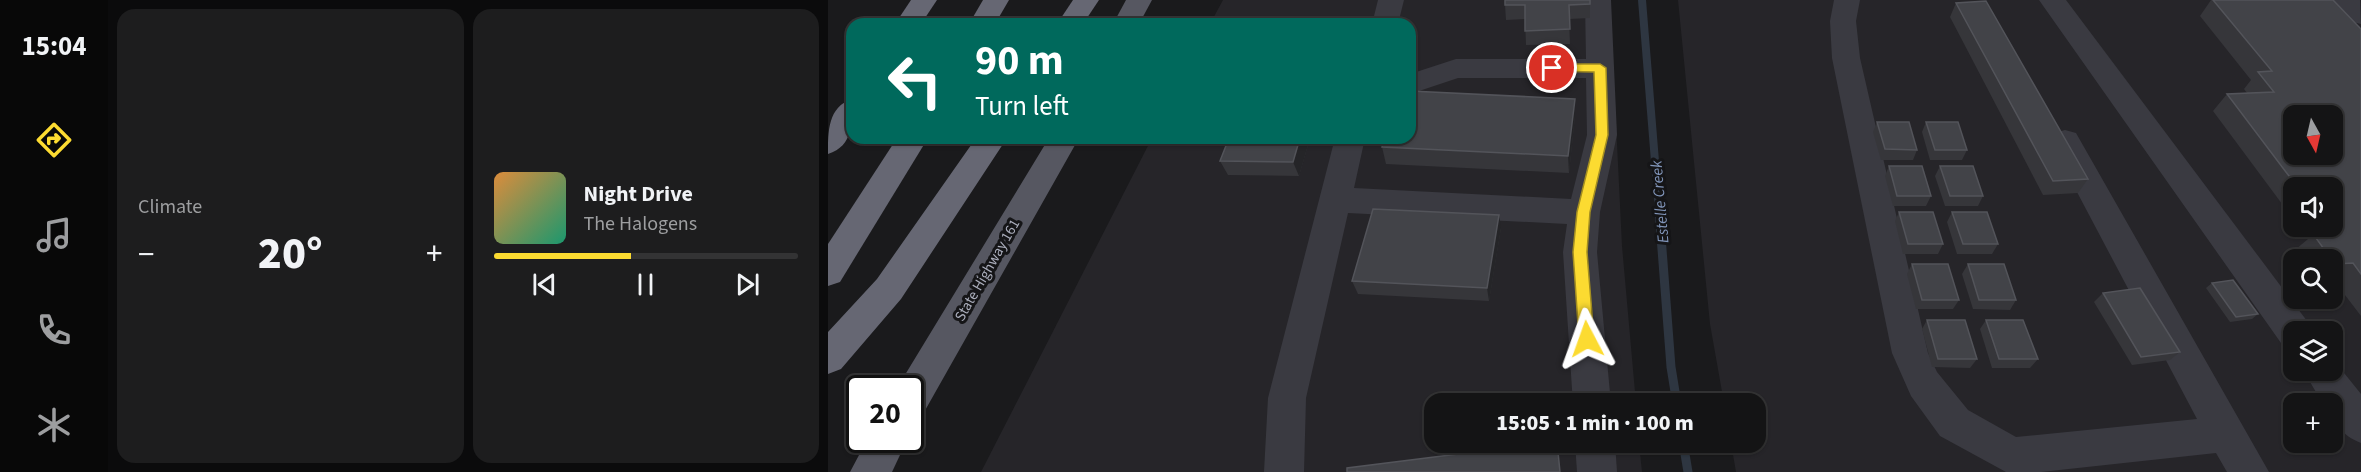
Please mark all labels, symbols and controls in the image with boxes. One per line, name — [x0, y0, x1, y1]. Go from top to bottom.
text: 15:04 — [21, 27, 87, 66]
text: 90 m — [975, 31, 1064, 91]
icon: left — [876, 42, 954, 120]
pin — [1526, 42, 1577, 93]
icon: arrive — [1535, 51, 1568, 84]
text: Turn left — [975, 87, 1069, 126]
north arrow — [2283, 105, 2343, 165]
map controls — [2283, 105, 2343, 453]
icon: directions — [33, 119, 75, 161]
water label: Estelle Creek — [1645, 159, 1675, 244]
button: sound — [2283, 177, 2343, 237]
text: Night Drive — [584, 178, 693, 210]
text: Climate — [138, 193, 202, 221]
text: The Halogens — [584, 210, 697, 238]
icon: music — [33, 214, 75, 256]
street label: State Highway 161 — [950, 215, 1025, 325]
text: 20° — [258, 222, 323, 286]
text: − — [138, 231, 154, 278]
text: + — [426, 231, 442, 278]
button: search — [2283, 249, 2343, 309]
icon: previous — [528, 268, 561, 301]
icon: pause — [629, 268, 662, 301]
icon: next — [731, 268, 764, 301]
position arrow — [1555, 307, 1619, 371]
icon: phone — [33, 309, 75, 351]
button: layers — [2283, 321, 2343, 381]
speed limit sign: 20 — [846, 375, 924, 453]
button: + — [2283, 393, 2343, 453]
icon: climate — [33, 404, 75, 446]
text: 15:05 · 1 min · 100 m — [1496, 407, 1694, 439]

